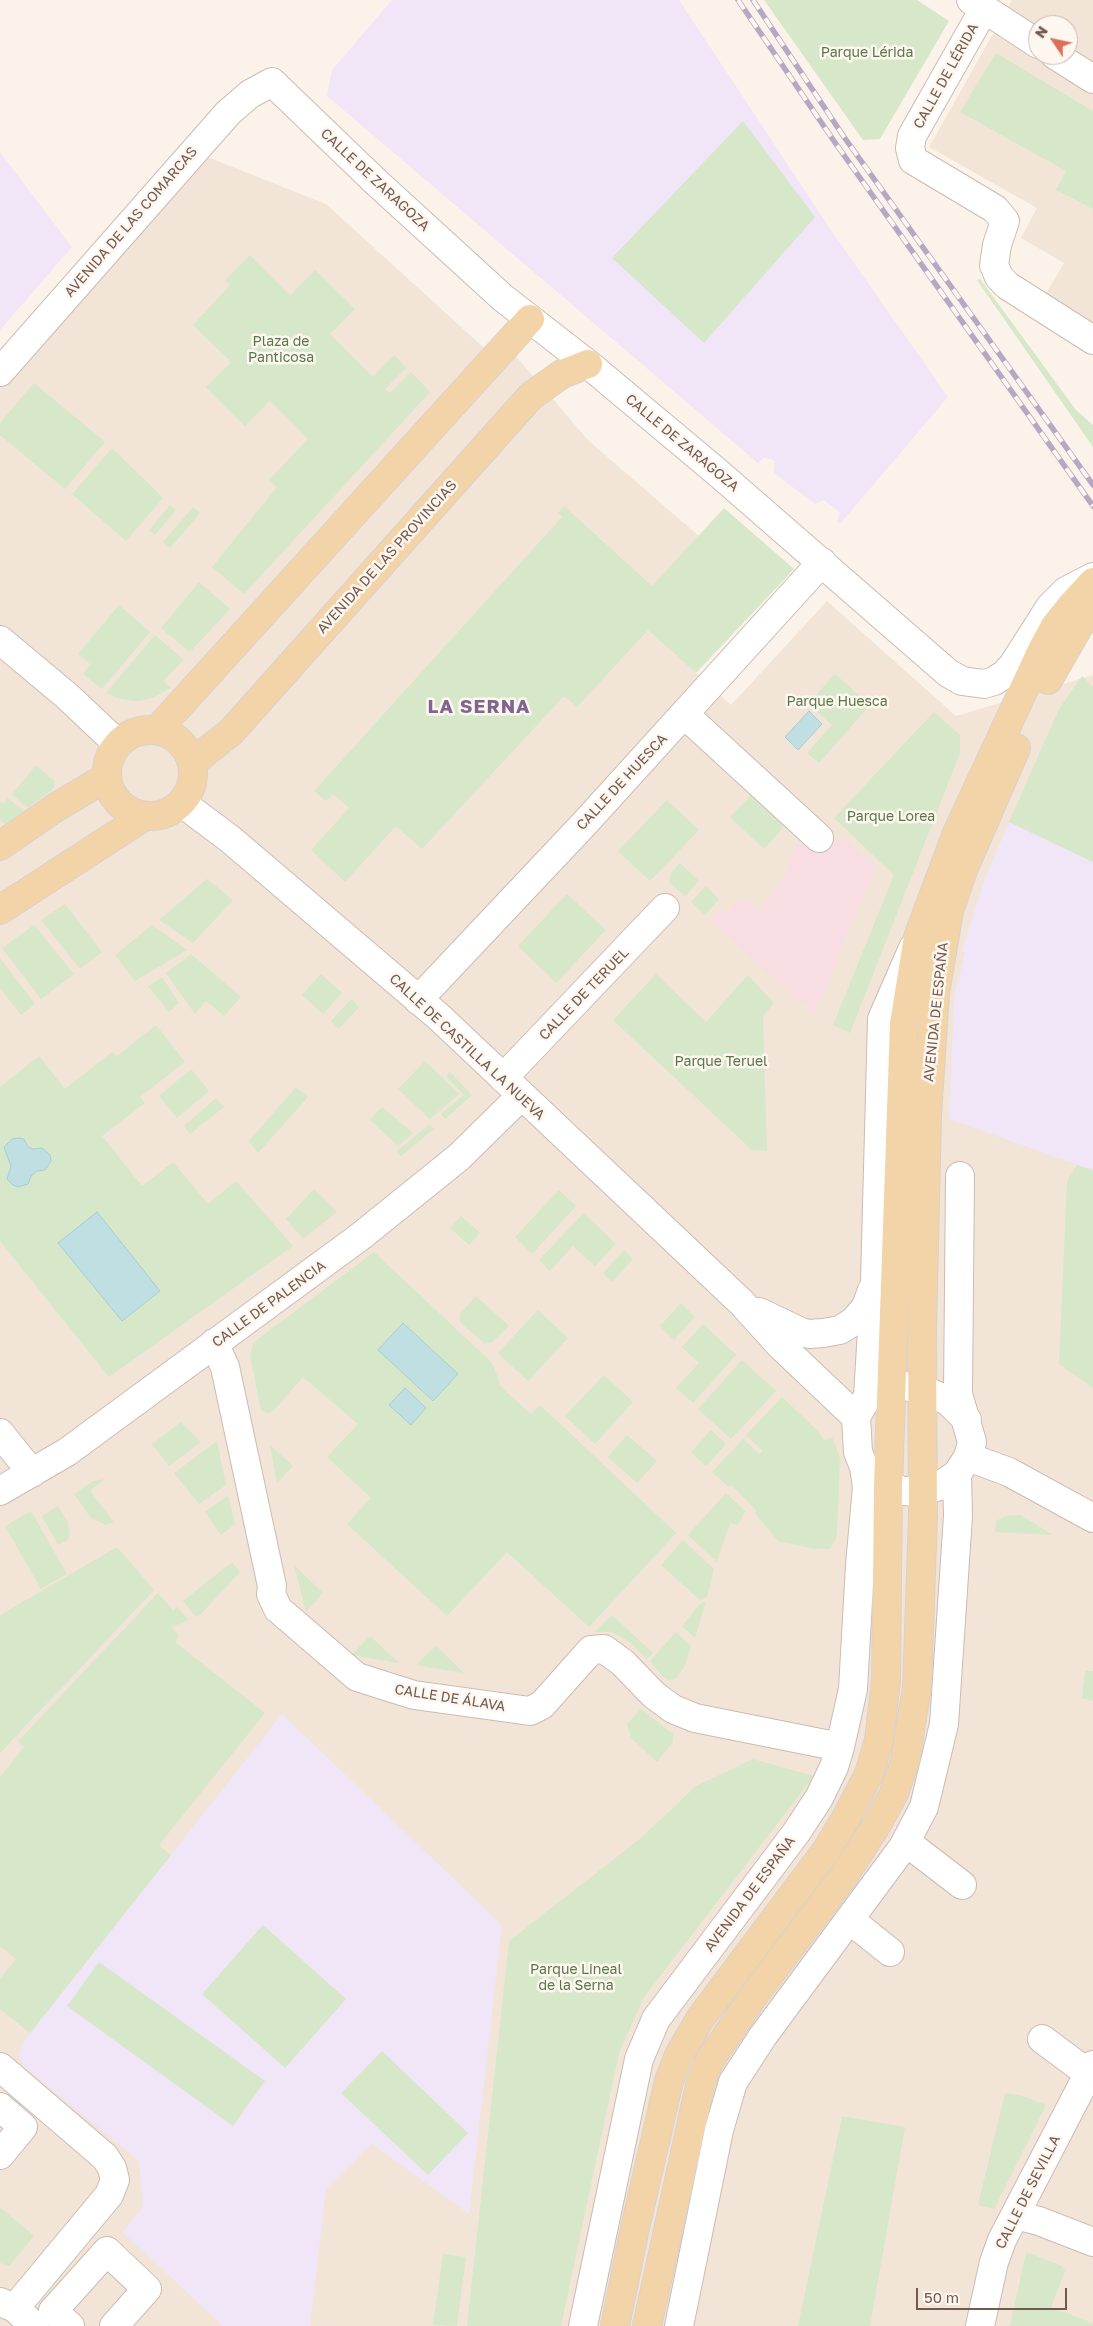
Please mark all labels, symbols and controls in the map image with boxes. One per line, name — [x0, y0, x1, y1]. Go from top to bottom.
north arrow — [1028, 15, 1078, 65]
street label: CALLE DE LÉRIDA — [910, 20, 982, 132]
text: N — [1031, 23, 1051, 41]
park label: Parque Lérida — [821, 45, 913, 61]
street label: CALLE DE ZARAGOZA — [317, 125, 433, 235]
street label: AVENIDA DE LAS COMARCAS — [61, 143, 201, 301]
park label: Plaza de Panticosa — [248, 334, 314, 367]
street label: CALLE DE ZARAGOZA — [622, 391, 742, 495]
street label: AVENIDA DE LAS PROVINCIAS — [314, 477, 460, 637]
park label: Parque Huesca — [786, 694, 888, 710]
district label: LA SERNA — [426, 696, 532, 718]
street label: CALLE DE HUESCA — [573, 730, 671, 834]
park label: Parque Lorea — [847, 809, 935, 825]
street label: AVENIDA DE ESPAÑA — [920, 941, 952, 1083]
street label: CALLE DE TERUEL — [536, 944, 632, 1044]
street label: CALLE DE CASTILLA LA NUEVA — [386, 970, 548, 1124]
park label: Parque Teruel — [674, 1054, 768, 1070]
street label: CALLE DE PALENCIA — [209, 1257, 329, 1351]
street label: CALLE DE ÁLAVA — [393, 1681, 507, 1715]
street label: AVENIDA DE ESPAÑA — [701, 1833, 799, 1955]
park label: Parque Lineal de la Serna — [530, 1962, 622, 1994]
street label: CALLE DE SEVILLA — [992, 2132, 1064, 2252]
scale bar — [918, 2278, 1069, 2310]
text: 50 m — [924, 2288, 959, 2306]

